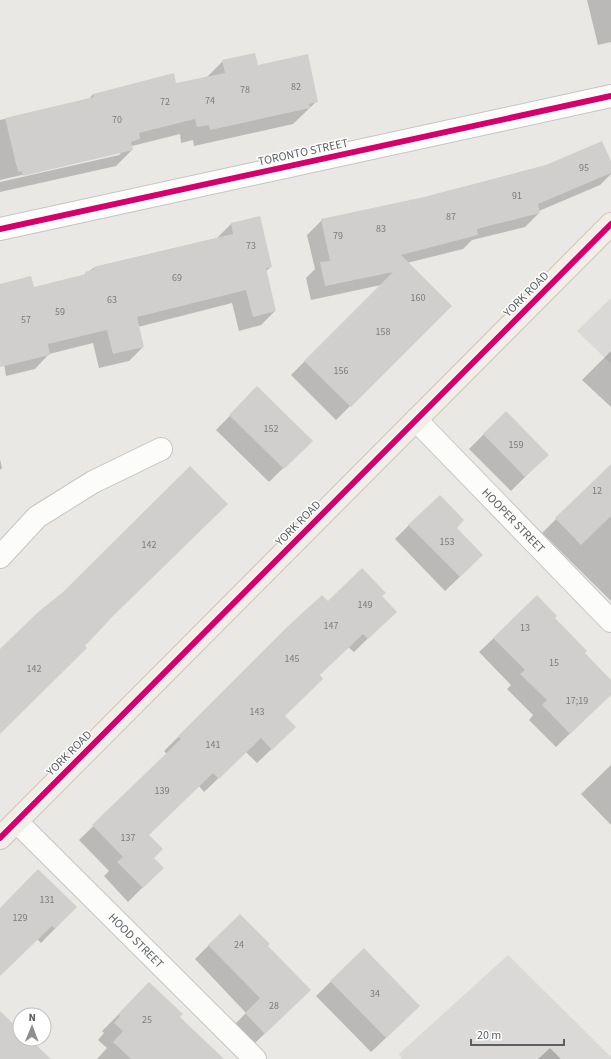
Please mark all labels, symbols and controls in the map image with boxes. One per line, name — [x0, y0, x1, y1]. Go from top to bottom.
house number: 82 — [291, 80, 301, 94]
house number: 78 — [240, 83, 250, 97]
house number: 74 — [205, 94, 215, 108]
house number: 72 — [160, 95, 170, 109]
house number: 70 — [112, 113, 122, 127]
street label: TORONTO STREET — [256, 135, 350, 170]
house number: 95 — [579, 161, 589, 175]
house number: 91 — [512, 189, 522, 203]
house number: 87 — [446, 210, 456, 224]
house number: 83 — [376, 222, 386, 236]
house number: 79 — [333, 229, 343, 243]
house number: 73 — [246, 239, 256, 253]
street label: YORK ROAD — [499, 268, 553, 322]
house number: 69 — [172, 271, 182, 285]
house number: 160 — [411, 291, 425, 305]
house number: 63 — [107, 293, 117, 307]
house number: 59 — [55, 305, 65, 319]
house number: 57 — [21, 313, 31, 327]
house number: 158 — [376, 325, 390, 339]
house number: 156 — [334, 364, 348, 378]
house number: 152 — [264, 422, 278, 436]
house number: 159 — [509, 438, 523, 452]
house number: 12 — [592, 484, 602, 498]
street label: HOOPER STREET — [478, 485, 549, 558]
street label: YORK ROAD — [271, 497, 325, 551]
house number: 153 — [440, 535, 454, 549]
house number: 142 — [142, 538, 156, 552]
house number: 149 — [358, 598, 372, 612]
house number: 147 — [324, 619, 338, 633]
house number: 13 — [520, 621, 530, 635]
house number: 145 — [285, 652, 299, 666]
house number: 15 — [549, 656, 559, 670]
house number: 142 — [27, 662, 41, 676]
house number: 17;19 — [566, 694, 588, 708]
house number: 143 — [250, 705, 264, 719]
street label: YORK ROAD — [42, 727, 96, 781]
house number: 141 — [206, 738, 220, 752]
house number: 139 — [155, 784, 169, 798]
house number: 137 — [121, 831, 135, 845]
house number: 131 — [40, 893, 54, 907]
street label: HOOD STREET — [104, 909, 168, 973]
house number: 129 — [13, 911, 27, 925]
house number: 24 — [234, 938, 244, 952]
house number: 34 — [370, 987, 380, 1001]
house number: 28 — [269, 999, 279, 1013]
north arrow — [12, 1007, 52, 1047]
text: N — [28, 1010, 36, 1025]
house number: 25 — [142, 1013, 152, 1027]
scale bar — [471, 1021, 564, 1047]
text: 20 m — [477, 1027, 501, 1044]

